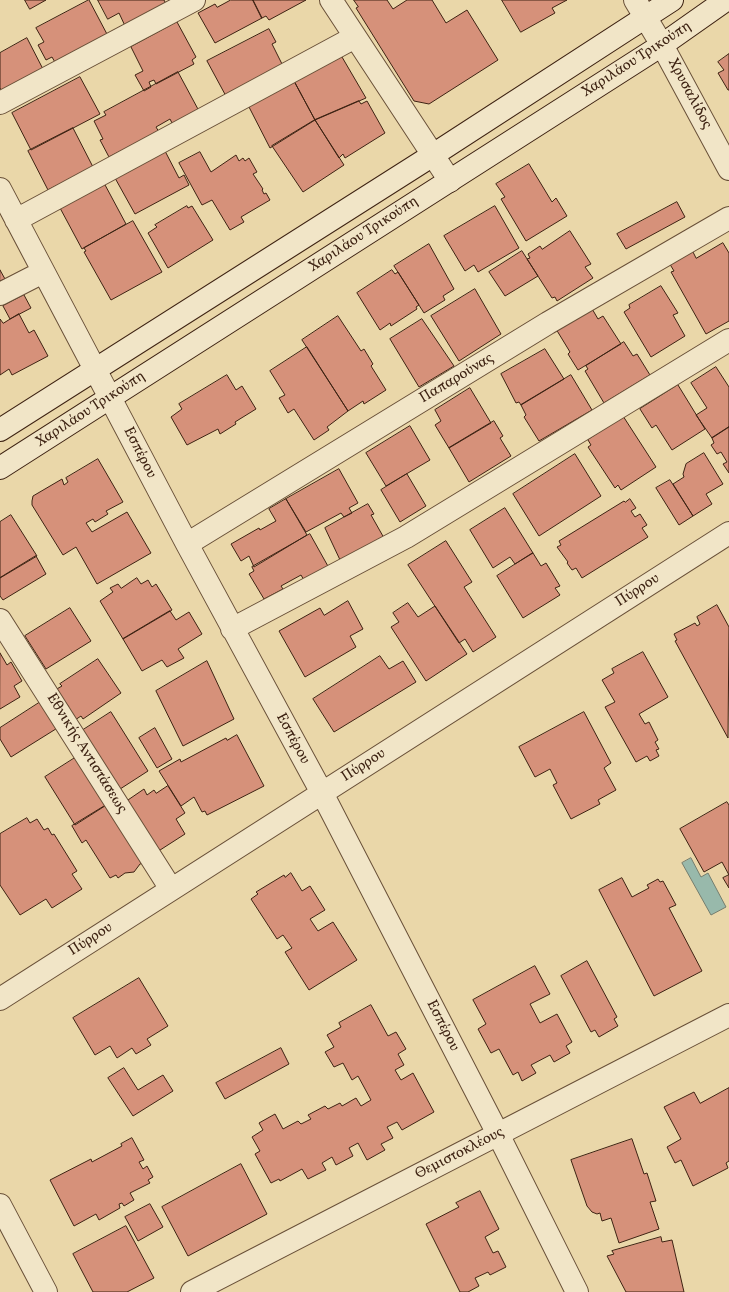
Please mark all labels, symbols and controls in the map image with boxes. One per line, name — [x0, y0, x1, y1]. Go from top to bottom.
street label: Χαριλάου Τρικούπη — [579, 18, 695, 102]
street label: Χρυσαλίδος — [663, 55, 715, 133]
street label: Χαριλάου Τρικούπη — [306, 193, 422, 277]
street label: Παπαρούνας — [417, 350, 497, 408]
street label: Χαριλάου Τρικούπη — [33, 368, 149, 452]
street label: Εσπέρου — [118, 424, 160, 482]
street label: Πύρρου — [613, 570, 663, 612]
street label: Εθνικής Αντιστάσεως — [42, 691, 130, 817]
street label: Εσπέρου — [271, 710, 313, 768]
street label: Πύρρου — [339, 745, 389, 787]
street label: Πύρρου — [66, 919, 116, 961]
street label: Εσπέρου — [421, 997, 463, 1055]
street label: Θεμιστοκλέους — [413, 1124, 507, 1184]

